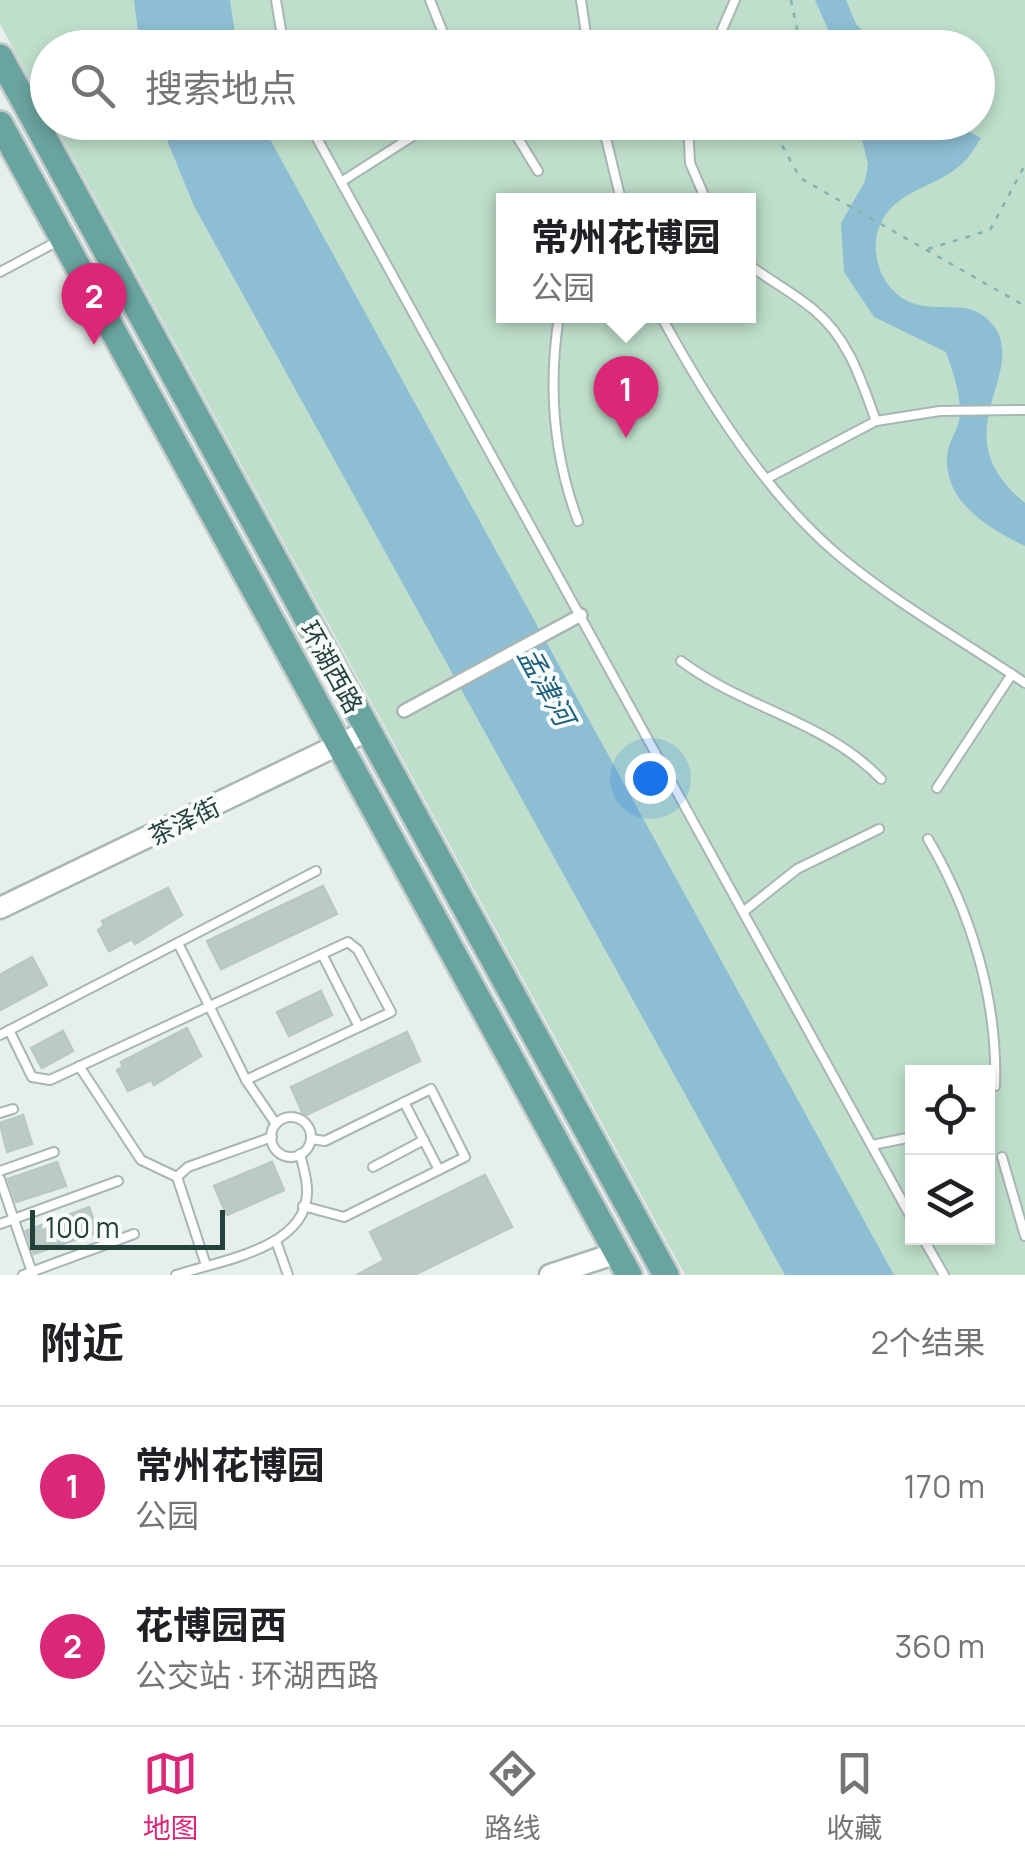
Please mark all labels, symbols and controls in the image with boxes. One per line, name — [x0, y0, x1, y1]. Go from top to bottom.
search box — [30, 30, 995, 140]
icon: search — [65, 58, 120, 113]
text: 搜索地点 — [145, 61, 297, 113]
popup — [496, 193, 756, 323]
text: 常州花博园 — [531, 210, 721, 262]
pin: 2 — [62, 262, 126, 345]
text: 公园 — [531, 265, 595, 309]
pin: 1 — [594, 356, 658, 438]
street label: 环湖西路 — [292, 615, 372, 719]
water label: 孟津河 — [510, 640, 586, 736]
your location — [625, 753, 676, 804]
street label: 茶泽街 — [143, 789, 225, 853]
map controls — [905, 1065, 995, 1245]
button: locate — [905, 1065, 995, 1155]
button: layers — [905, 1155, 995, 1245]
scale bar — [30, 1205, 225, 1250]
text: 100 m — [45, 1208, 119, 1246]
text: 附近 — [40, 1313, 124, 1371]
text: 2个结果 — [871, 1320, 985, 1364]
text: 常州花博园 — [135, 1438, 325, 1490]
text: 1 — [65, 1464, 80, 1508]
text: 170 m — [903, 1464, 985, 1508]
text: 公园 — [135, 1493, 199, 1537]
text: 花博园西 — [135, 1598, 287, 1650]
text: 2 — [63, 1624, 82, 1668]
text: 360 m — [894, 1624, 985, 1668]
text: 公交站 · 环湖西路 — [135, 1653, 379, 1697]
tab: 地图 — [143, 1746, 199, 1846]
tab: 路线 — [484, 1746, 540, 1846]
tab: 收藏 — [826, 1746, 882, 1846]

